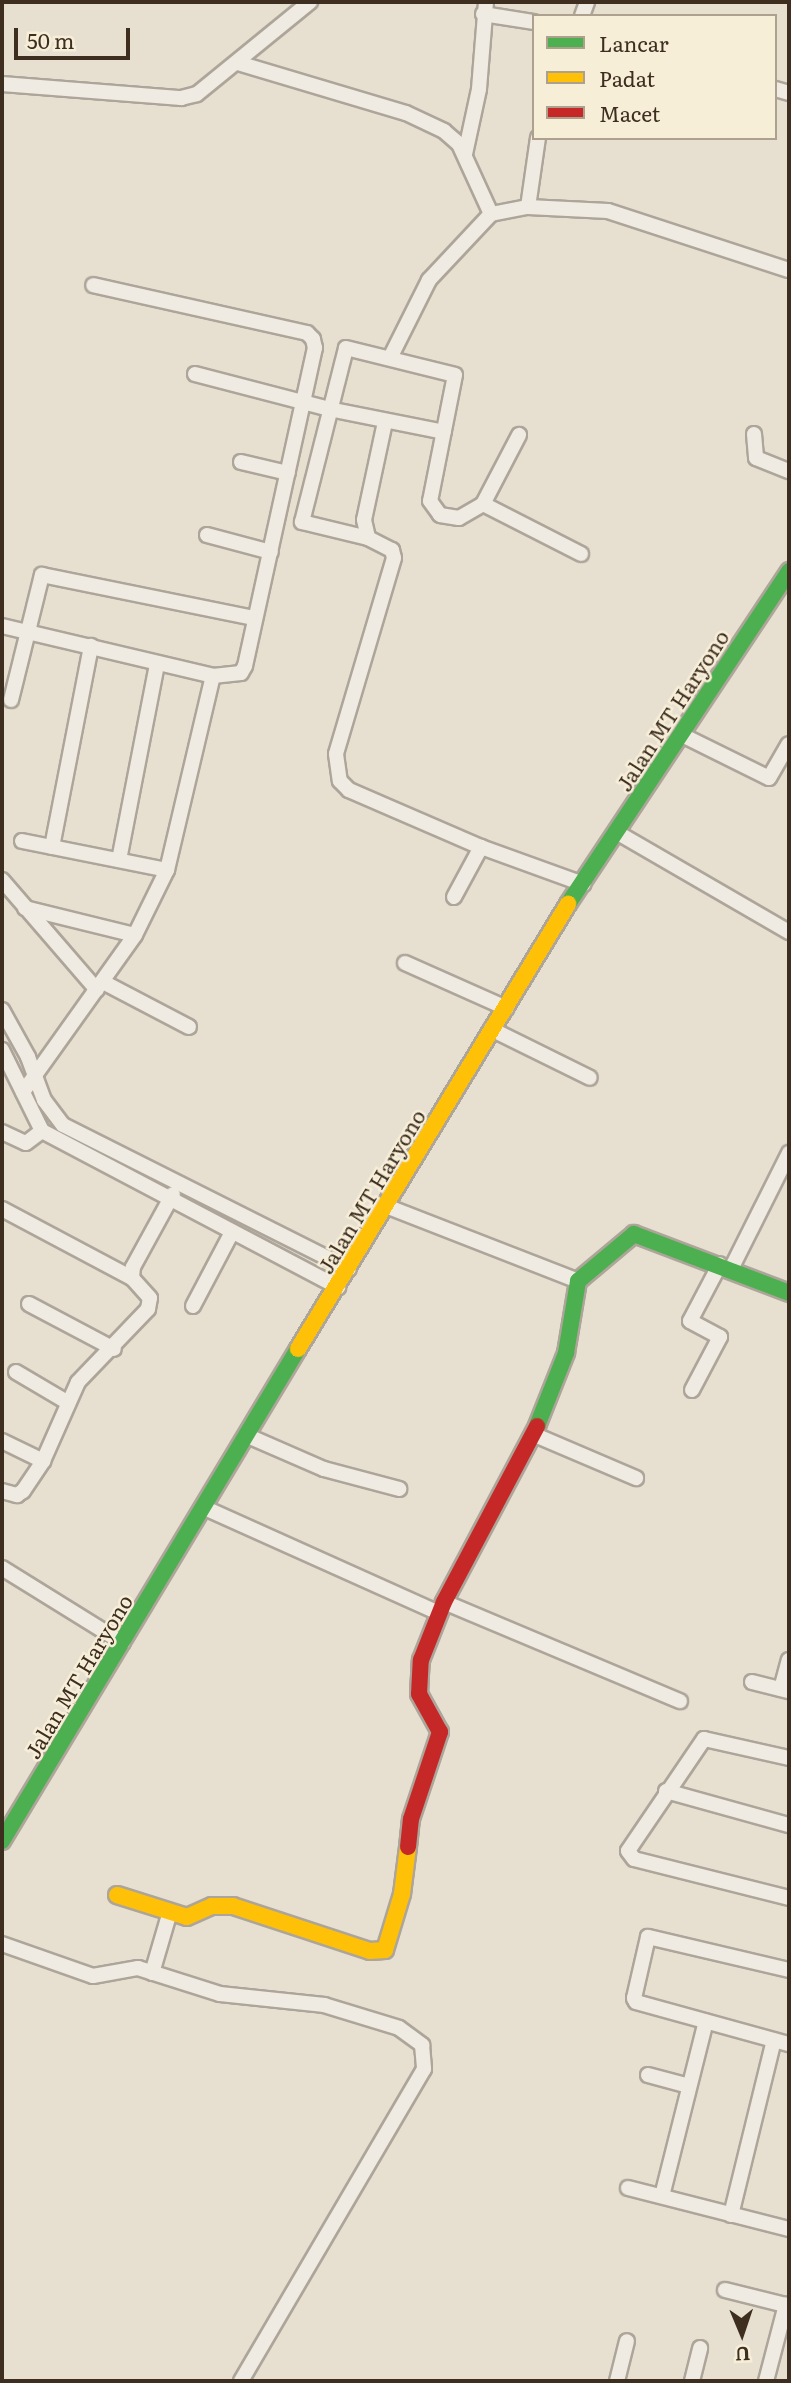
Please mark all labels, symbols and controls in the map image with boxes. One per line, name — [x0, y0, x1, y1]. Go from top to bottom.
scale bar — [18, 14, 133, 58]
legend — [532, 14, 777, 140]
text: 50 m — [27, 24, 74, 55]
text: Lancar — [599, 27, 669, 58]
text: Padat — [599, 62, 655, 93]
text: Macet — [599, 97, 660, 128]
street label: Jalan MT Haryono — [610, 625, 734, 795]
street label: Jalan MT Haryono — [312, 1104, 430, 1278]
street label: Jalan MT Haryono — [19, 1589, 137, 1763]
north arrow — [707, 2299, 777, 2369]
text: U — [735, 2341, 751, 2369]

